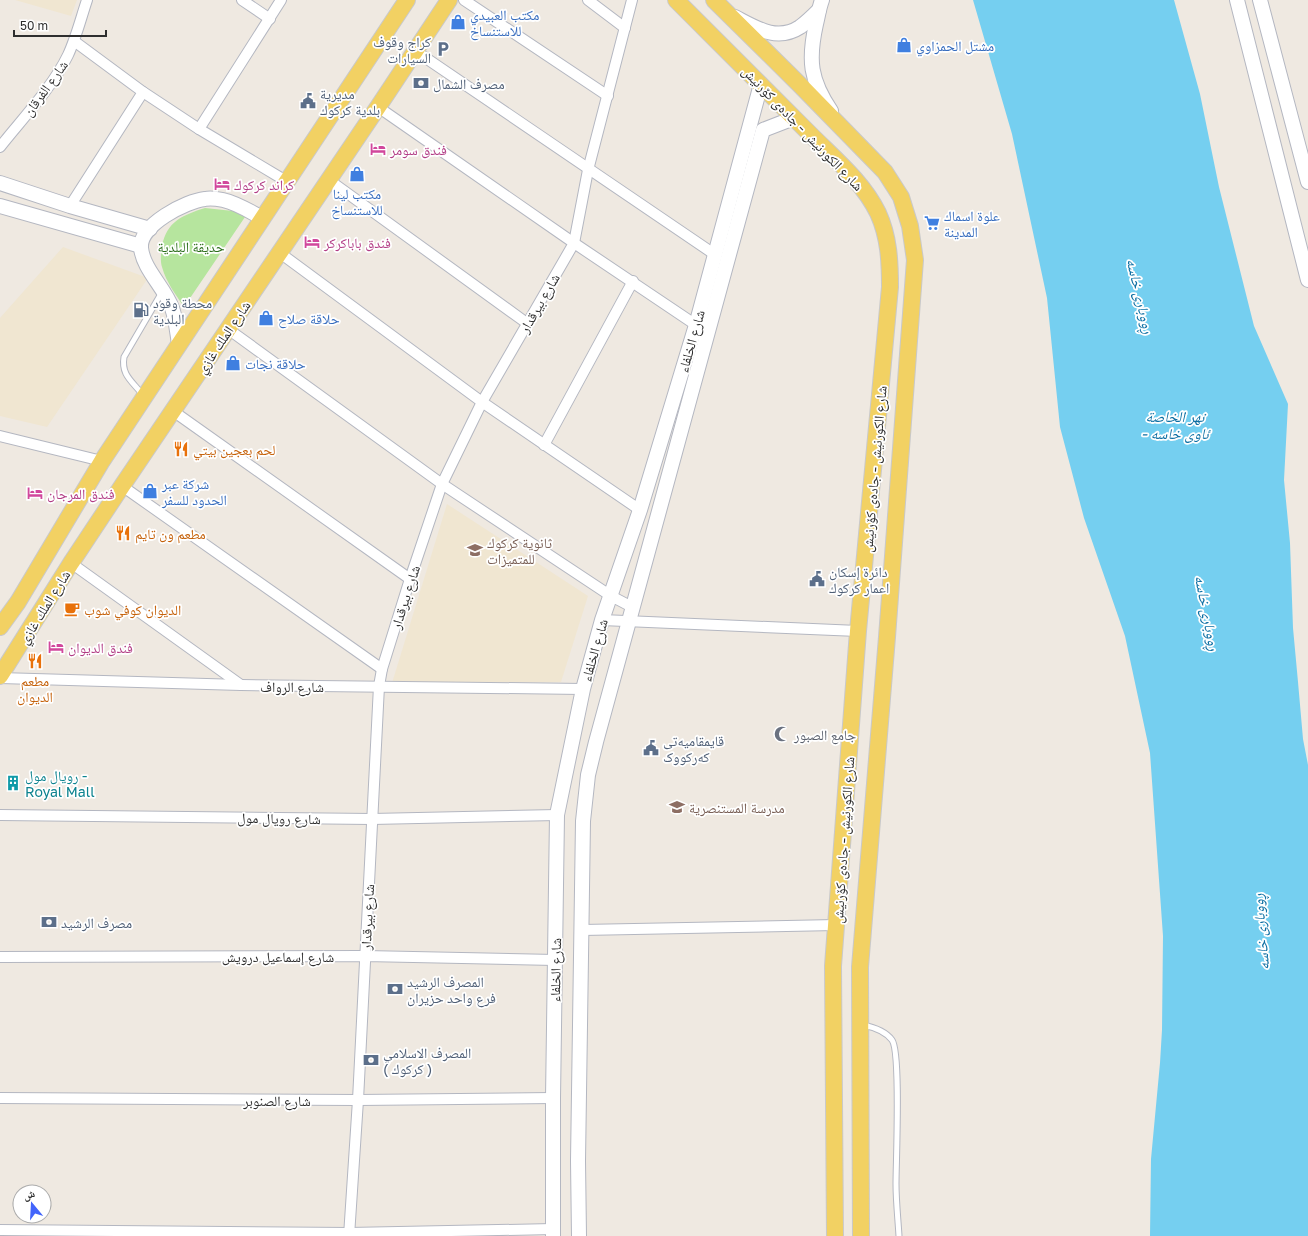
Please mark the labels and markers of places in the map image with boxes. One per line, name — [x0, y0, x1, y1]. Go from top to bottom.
place label: مكتب العبيدي للاستنساخ — [470, 6, 539, 41]
shop icon: مكتب العبيدي للاستنساخ — [449, 13, 467, 31]
place label: كراج وقوف السيارات — [373, 33, 431, 67]
shop icon: مشتل الحمزاوي — [895, 36, 913, 54]
place label: مشتل الحمزاوي — [916, 37, 994, 57]
parking icon: كراج وقوف السيارات — [434, 40, 452, 58]
bank icon: مصرف الشمال — [412, 74, 430, 92]
place label: مصرف الشمال — [433, 75, 505, 93]
place label: مديرية بلدية كركوك — [320, 85, 380, 119]
public building icon: مديرية بلدية كركوك — [299, 92, 317, 110]
hotel icon: فندق سومر — [369, 140, 387, 158]
place label: فندق سومر — [389, 141, 447, 159]
shop icon: مكتب لينا للاستنساخ — [348, 165, 366, 183]
hotel icon: كراند كركوك — [213, 175, 231, 193]
place label: كراند كركوك — [234, 176, 295, 194]
place label: مكتب لينا للاستنساخ — [331, 185, 383, 220]
place label: علوة اسماك المدينة — [944, 207, 1000, 240]
supermarket icon: علوة اسماك المدينة — [923, 214, 941, 232]
hotel icon: فندق باباكركر — [303, 233, 321, 251]
place label: فندق باباكركر — [323, 234, 391, 252]
place label: محطة وقود البلدية — [153, 294, 212, 327]
fuel station icon: محطة وقود البلدية — [132, 301, 150, 319]
shop icon: حلاقة صلاح — [257, 309, 275, 327]
place label: حلاقة صلاح — [278, 310, 340, 329]
shop icon: حلاقة نجات — [224, 354, 242, 372]
place label: حلاقة نجات — [245, 355, 306, 372]
restaurant icon: لحم بعجين بيتي — [172, 440, 190, 458]
place label: لحم بعجين بيتي — [193, 441, 275, 461]
place label: شركة عبر الحدود للسفر — [161, 475, 227, 509]
shop icon: شركة عبر الحدود للسفر — [141, 482, 159, 500]
hotel icon: فندق المرجان — [26, 484, 44, 502]
place label: فندق المرجان — [47, 485, 115, 503]
restaurant icon: مطعم ون تايم — [114, 524, 132, 542]
place label: مطعم ون تايم — [135, 525, 206, 544]
place label: ثانوية كركوك للمتميزات — [487, 534, 552, 568]
school or university icon: ثانوية كركوك للمتميزات — [466, 541, 484, 559]
place label: دائرة إسكان اعمار كركوك — [829, 563, 889, 597]
public building icon: دائرة إسكان اعمار كركوك — [808, 570, 826, 588]
cafe icon: الديوان كوفي شوب — [63, 600, 81, 618]
place label: الديوان كوفي شوب — [84, 601, 181, 621]
hotel icon: فندق الديوان — [47, 638, 65, 656]
place label: فندق الديوان — [68, 639, 133, 657]
restaurant icon: مطعم الديوان — [26, 652, 44, 670]
place label: مطعم الديوان — [17, 672, 53, 706]
mosque icon: جامع الصبور — [773, 725, 791, 743]
place label: جامع الصبور — [793, 726, 856, 745]
place label: قایمقامیەتی کەرکووک — [663, 732, 724, 766]
public building icon: قایمقامیەتی کەرکووک — [642, 739, 660, 757]
place label: رويال مول - Royal Mall — [25, 767, 95, 800]
building icon: رويال مول - Royal Mall — [4, 774, 22, 792]
school or university icon: مدرسة المستنصرية — [668, 798, 686, 816]
place label: مدرسة المستنصرية — [689, 799, 785, 817]
bank icon: مصرف الرشيد — [40, 913, 58, 931]
place label: مصرف الرشيد — [61, 914, 132, 932]
place label: المصرف الرشید فرع واحد حزیران — [407, 973, 496, 1008]
bank icon: المصرف الرشید فرع واحد حزیران — [386, 980, 404, 998]
place label: المصرف الاسلامي ( كركوك ) — [383, 1044, 471, 1078]
bank icon: المصرف الاسلامي ( كركوك ) — [362, 1051, 380, 1069]

